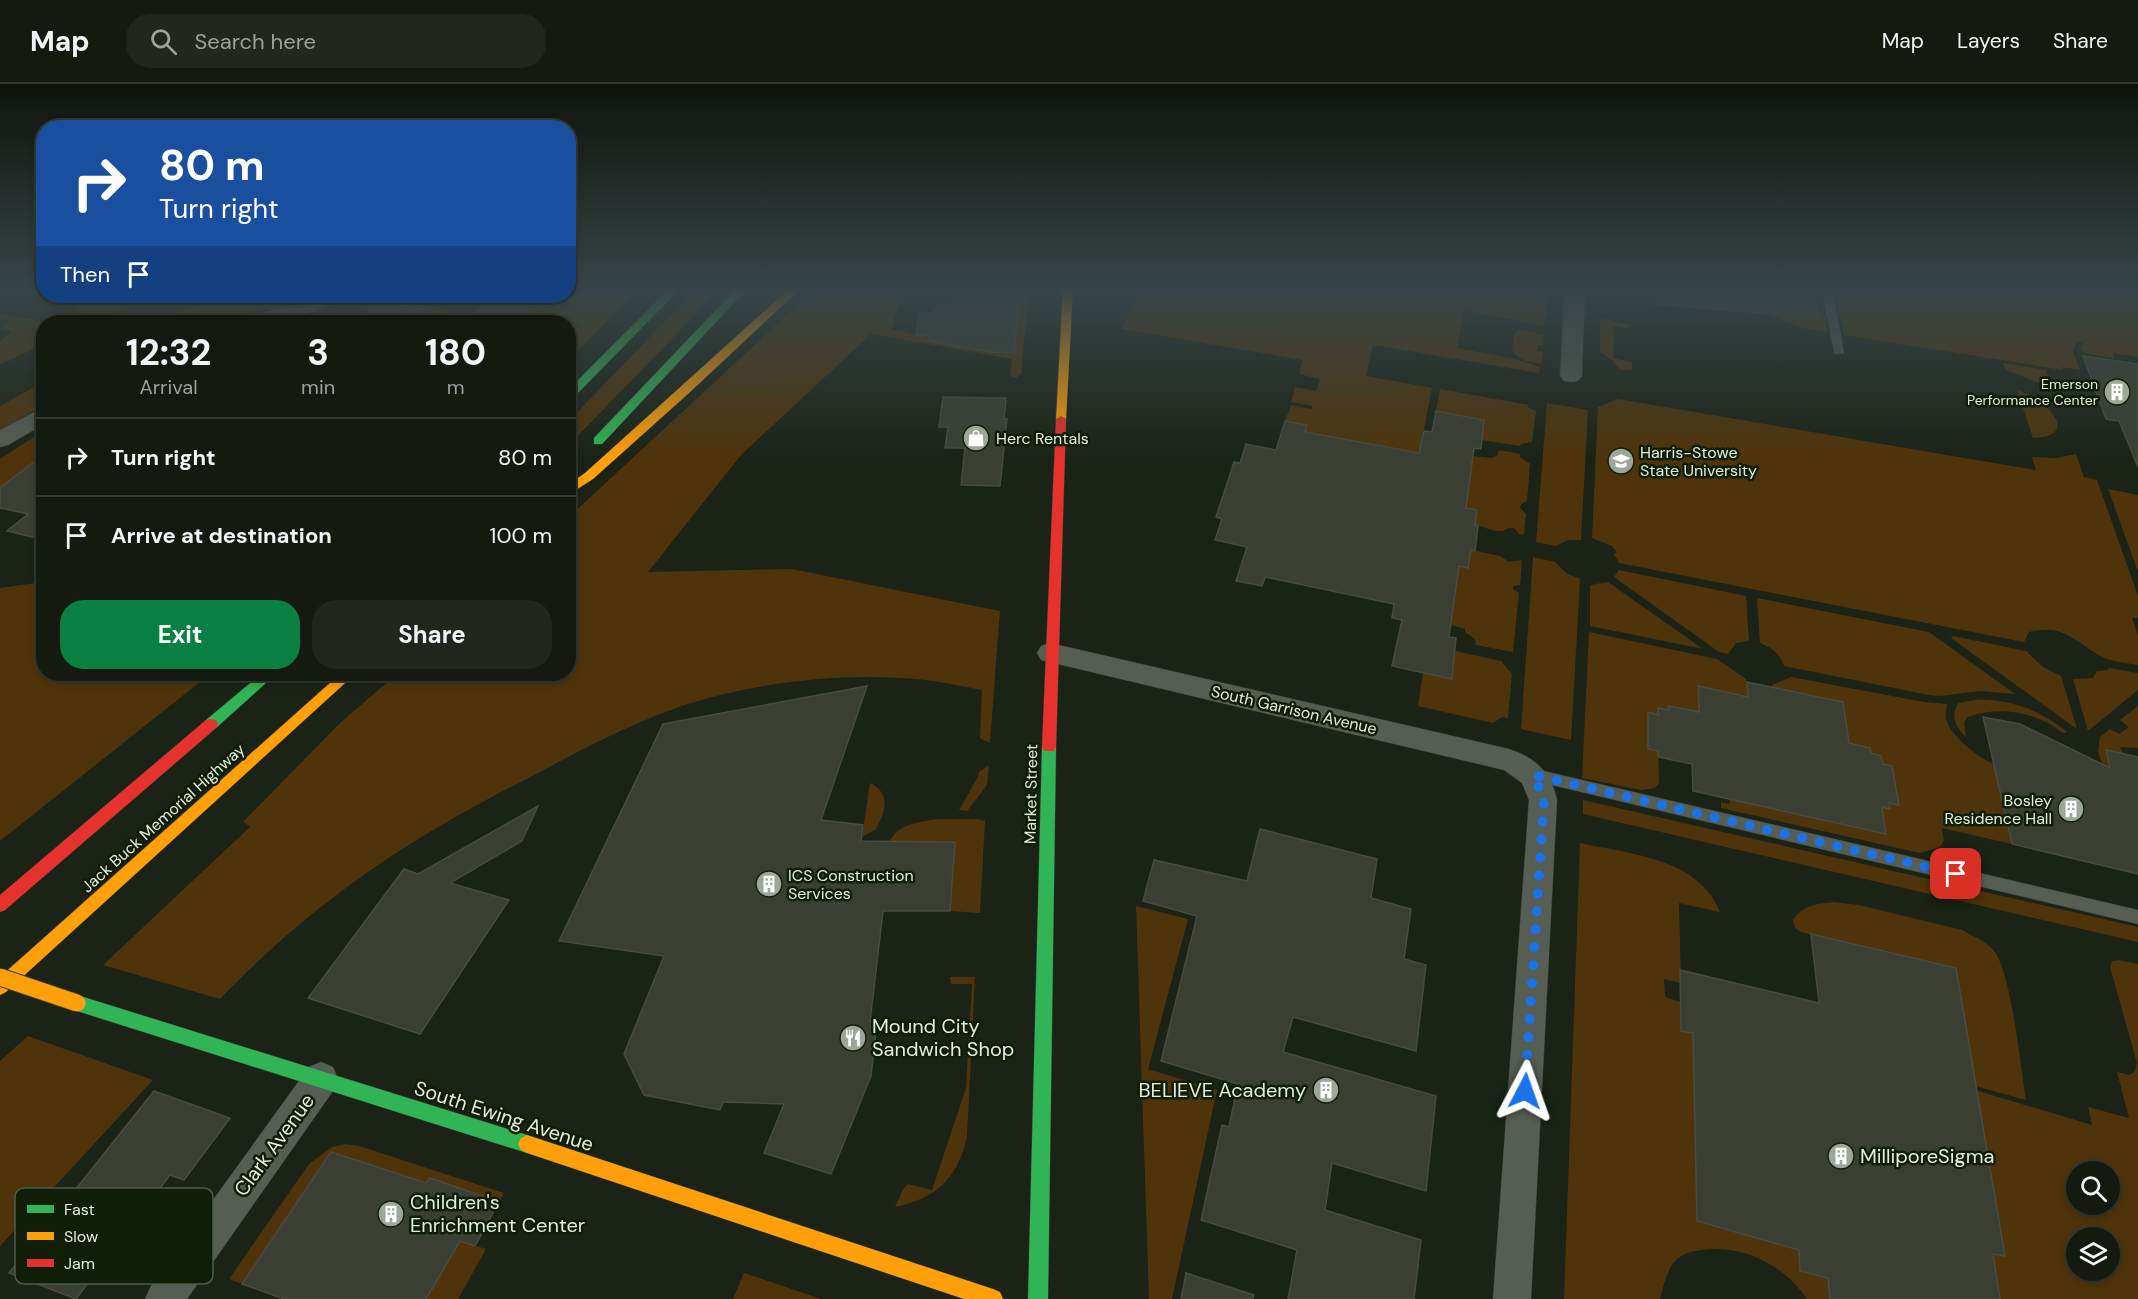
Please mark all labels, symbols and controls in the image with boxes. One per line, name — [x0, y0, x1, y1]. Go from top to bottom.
search box — [126, 14, 546, 68]
text: Map — [30, 23, 90, 60]
icon: search — [147, 25, 180, 58]
text: Search here — [195, 27, 316, 56]
text: Map — [1882, 27, 1924, 55]
text: Layers — [1957, 27, 2020, 55]
text: Share — [2053, 27, 2108, 55]
text: 80 m — [159, 138, 265, 193]
icon: right — [60, 144, 138, 222]
text: Turn right — [159, 191, 279, 226]
icon: arrive — [122, 258, 155, 291]
text: Then — [60, 260, 110, 289]
text: 12:32 — [126, 329, 211, 376]
text: 3 — [307, 329, 329, 376]
text: 180 — [425, 329, 486, 376]
text: Arrival — [139, 374, 198, 400]
text: min — [301, 374, 335, 400]
text: m — [447, 374, 465, 400]
place label: Emerson Performance Center — [1967, 375, 2098, 409]
building icon: Emerson Performance Center — [2102, 377, 2132, 407]
shop icon: Herc Rentals — [961, 423, 991, 453]
place label: Herc Rentals — [996, 428, 1089, 449]
icon: right — [60, 441, 93, 474]
place label: Harris-Stowe State University — [1640, 442, 1757, 481]
text: Turn right — [111, 443, 216, 472]
text: 80 m — [498, 443, 552, 472]
school or university icon: Harris-Stowe State University — [1606, 446, 1636, 476]
icon: arrive — [60, 519, 93, 552]
text: Arrive at destination — [111, 521, 332, 550]
text: 100 m — [490, 521, 552, 550]
button: Exit — [60, 600, 300, 669]
button: Share — [312, 600, 552, 669]
street label: South Garrison Avenue — [1209, 681, 1379, 739]
street label: Jack Buck Memorial Highway — [77, 739, 249, 897]
street label: Market Street — [1020, 744, 1042, 844]
place label: Bosley Residence Hall — [1944, 790, 2052, 829]
building icon: Bosley Residence Hall — [2056, 794, 2086, 824]
pin — [1930, 848, 1981, 899]
icon: arrive — [1939, 857, 1972, 890]
place label: ICS Construction Services — [788, 865, 914, 904]
building icon: ICS Construction Services — [754, 869, 784, 899]
place label: Mound City Sandwich Shop — [872, 1013, 1014, 1062]
restaurant icon: Mound City Sandwich Shop — [838, 1023, 868, 1053]
position arrow — [1493, 1059, 1557, 1123]
street label: South Ewing Avenue — [411, 1075, 597, 1157]
building icon: BELIEVE Academy — [1311, 1075, 1341, 1105]
place label: BELIEVE Academy — [1139, 1077, 1306, 1103]
street label: Clark Avenue — [228, 1089, 320, 1201]
building icon: MilliporeSigma — [1826, 1141, 1856, 1171]
place label: MilliporeSigma — [1860, 1143, 1994, 1169]
map controls — [2066, 1161, 2120, 1281]
button: search — [2066, 1161, 2120, 1215]
legend — [15, 1188, 213, 1284]
place label: Children's Enrichment Center — [410, 1189, 585, 1238]
text: Fast — [64, 1199, 95, 1220]
building icon: Children's Enrichment Center — [376, 1199, 406, 1229]
text: Slow — [64, 1226, 98, 1247]
button: layers — [2066, 1227, 2120, 1281]
text: Jam — [64, 1253, 95, 1274]

